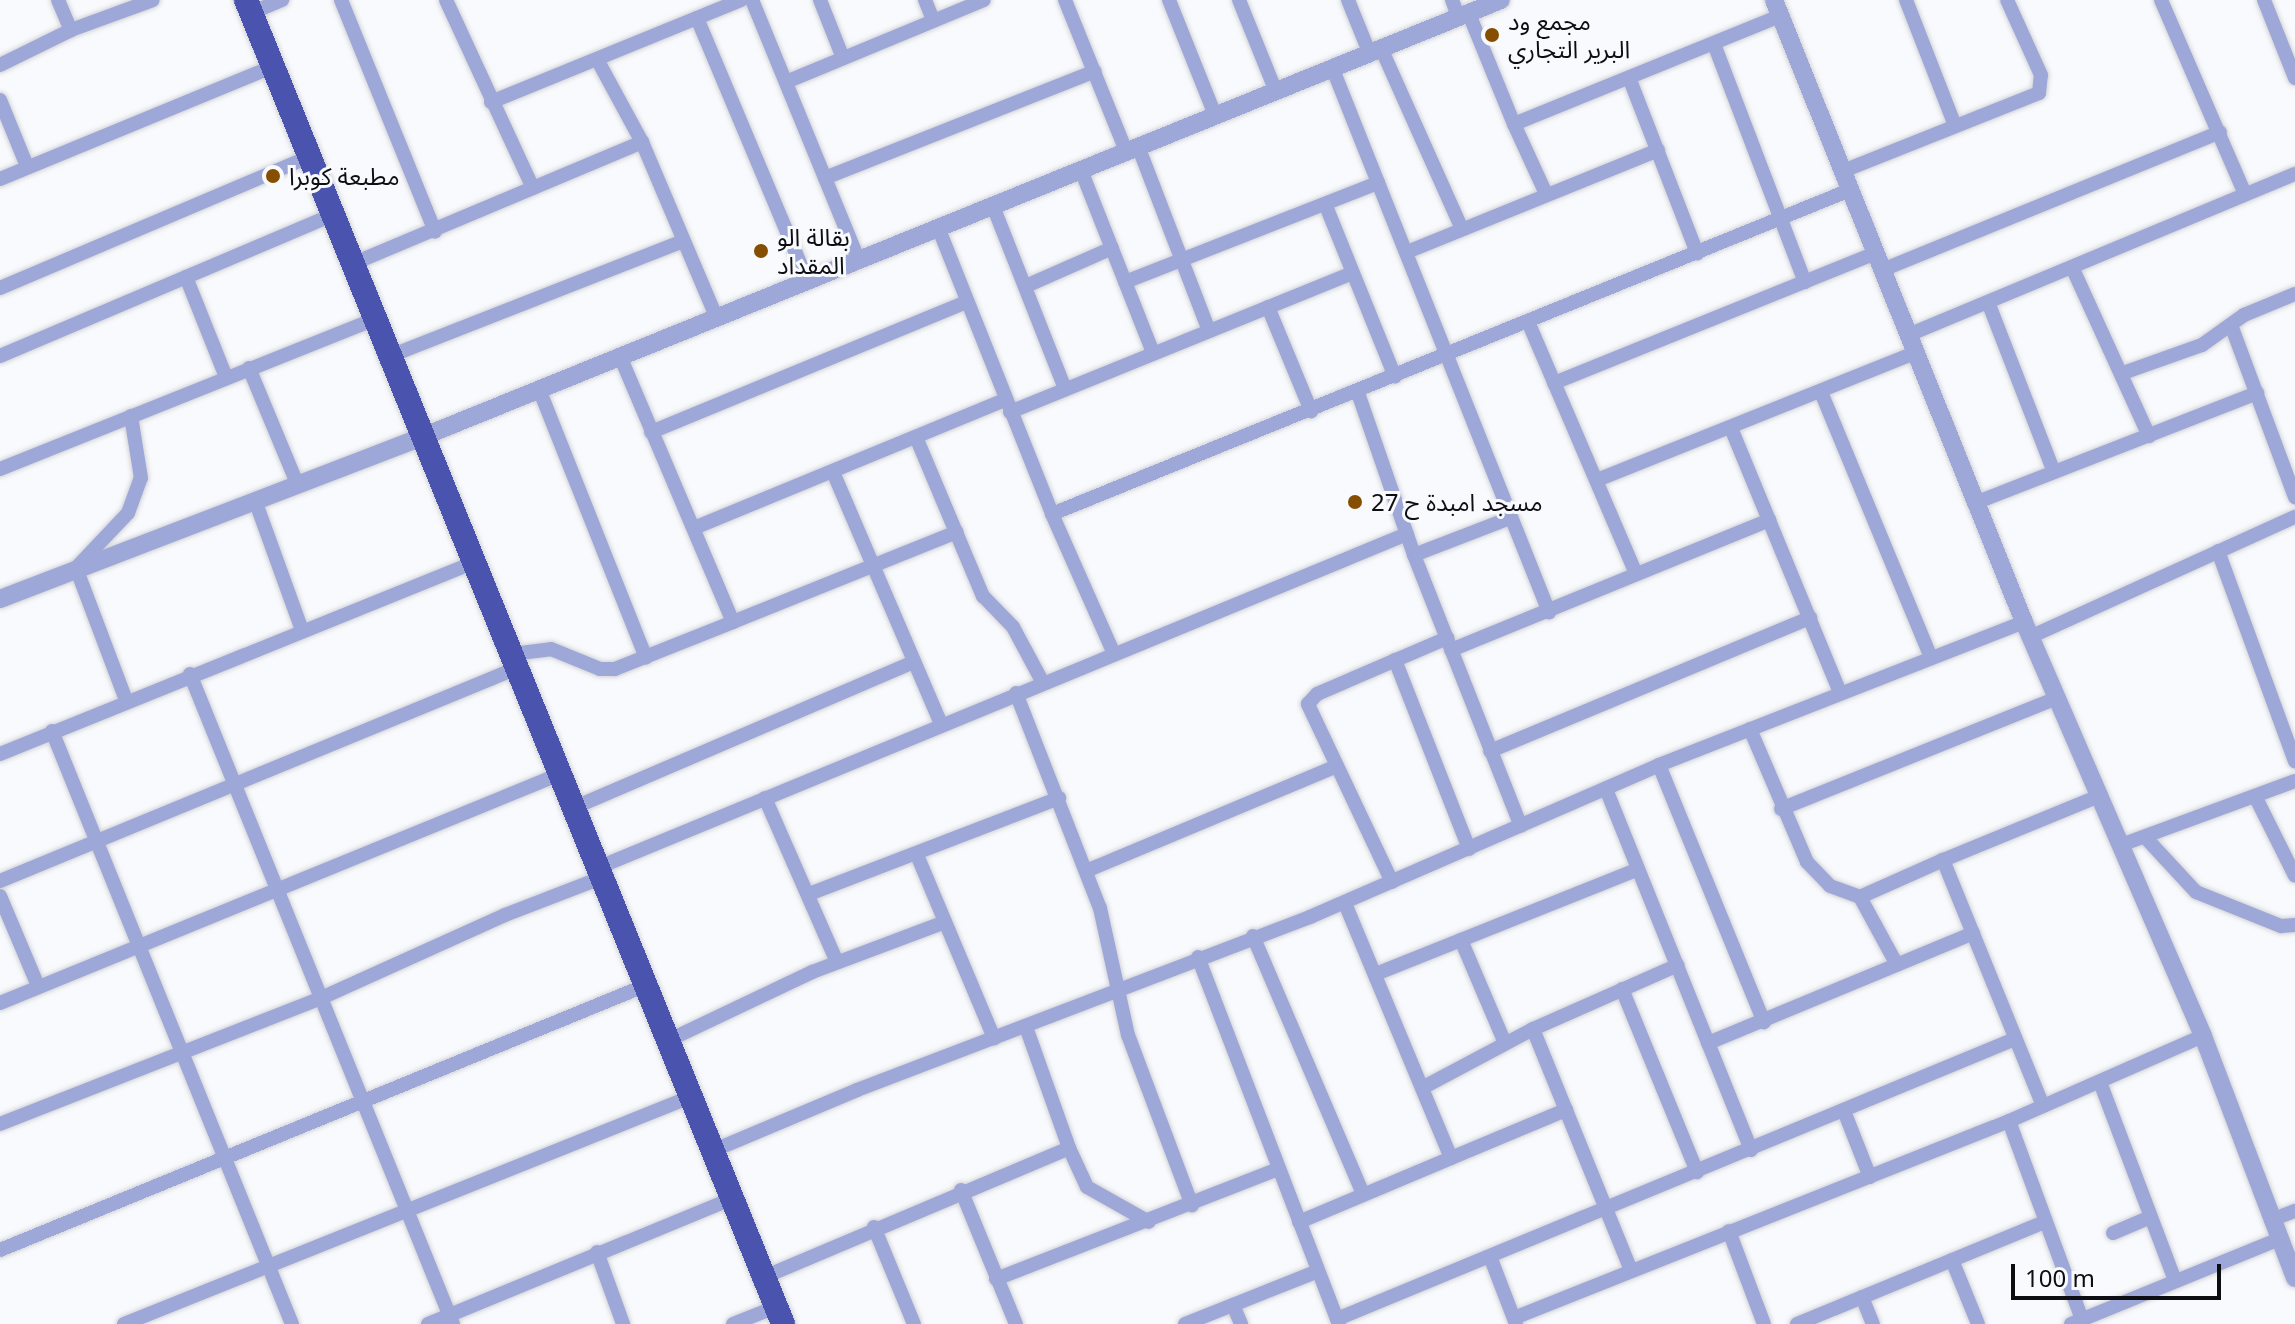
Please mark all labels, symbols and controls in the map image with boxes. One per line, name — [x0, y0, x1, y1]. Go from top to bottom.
place label: مجمع ود البرير التجاري — [1508, 7, 1630, 63]
marker: مجمع ود البرير التجاري — [1483, 26, 1501, 44]
place label: مطبعة كوبرا — [289, 162, 400, 190]
marker: مطبعة كوبرا — [264, 167, 282, 185]
place label: بقالة الو المقداد — [777, 223, 850, 279]
marker: بقالة الو المقداد — [752, 242, 770, 260]
place label: مسجد امبدة ح 27 — [1371, 488, 1543, 516]
marker: مسجد امبدة ح 27 — [1346, 493, 1364, 511]
scale bar — [2015, 1248, 2225, 1298]
text: 100 m — [2025, 1261, 2095, 1294]

